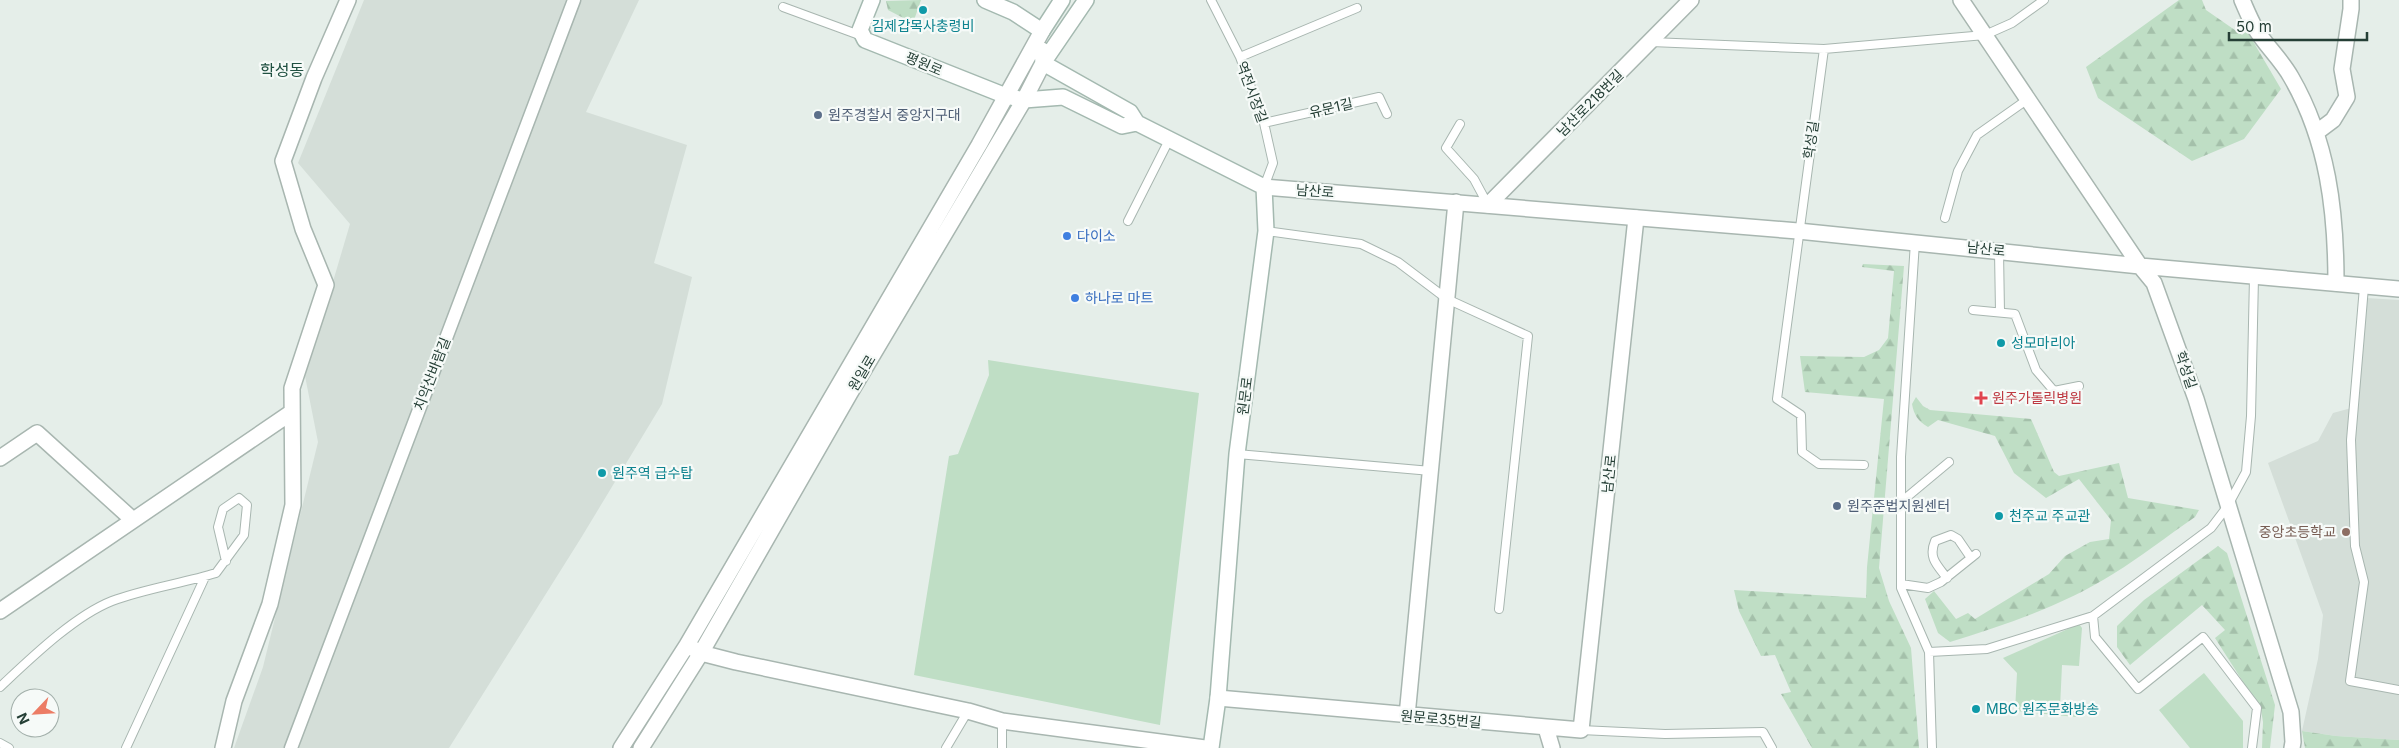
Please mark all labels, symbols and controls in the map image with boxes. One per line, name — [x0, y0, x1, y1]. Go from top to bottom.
marker: 김제갑목사충령비 — [917, 4, 929, 16]
scale bar — [2229, 10, 2366, 42]
place label: 김제갑목사충령비 — [871, 17, 975, 34]
text: 50 m — [2236, 17, 2272, 36]
street label: 평원로 — [903, 48, 945, 79]
street label: 역전시장길 — [1233, 59, 1271, 125]
district label: 학성동 — [260, 60, 304, 80]
street label: 남산로218번길 — [1553, 66, 1627, 140]
street label: 유문1길 — [1307, 94, 1354, 121]
place label: 원주경찰서 중앙지구대 — [828, 106, 961, 123]
marker: 원주경찰서 중앙지구대 — [812, 109, 824, 121]
street label: 학성길 — [1799, 120, 1822, 160]
street label: 남산로 — [1295, 181, 1335, 200]
place label: 다이소 — [1077, 227, 1116, 244]
marker: 다이소 — [1061, 230, 1073, 242]
street label: 남산로 — [1966, 238, 2006, 259]
place label: 하나로 마트 — [1085, 289, 1153, 306]
marker: 하나로 마트 — [1069, 292, 1081, 304]
place label: 성모마리아 — [2011, 334, 2076, 351]
street label: 치악산바람길 — [410, 335, 453, 413]
marker: 성모마리아 — [1995, 337, 2007, 349]
street label: 학성길 — [2172, 349, 2201, 391]
street label: 원일로 — [844, 352, 879, 394]
street label: 원문로 — [1234, 376, 1255, 416]
place label: 원주가톨릭병원 — [1992, 389, 2082, 406]
marker: 원주가톨릭병원 — [1974, 391, 1988, 405]
street label: 남산로 — [1598, 454, 1619, 494]
place label: 원주역 급수탑 — [612, 464, 693, 481]
marker: 원주역 급수탑 — [596, 467, 608, 479]
place label: 원주준법지원센터 — [1847, 497, 1950, 514]
marker: 원주준법지원센터 — [1831, 500, 1843, 512]
place label: 천주교 주교관 — [2009, 507, 2090, 524]
marker: 천주교 주교관 — [1993, 510, 2005, 522]
place label: 중앙초등학교 — [2259, 523, 2336, 540]
marker: 중앙초등학교 — [2340, 526, 2352, 538]
north arrow — [10, 688, 60, 738]
place label: MBC 원주문화방송 — [1986, 700, 2099, 717]
marker: MBC 원주문화방송 — [1970, 703, 1982, 715]
street label: 원문로35번길 — [1400, 706, 1482, 731]
text: N — [13, 710, 33, 727]

